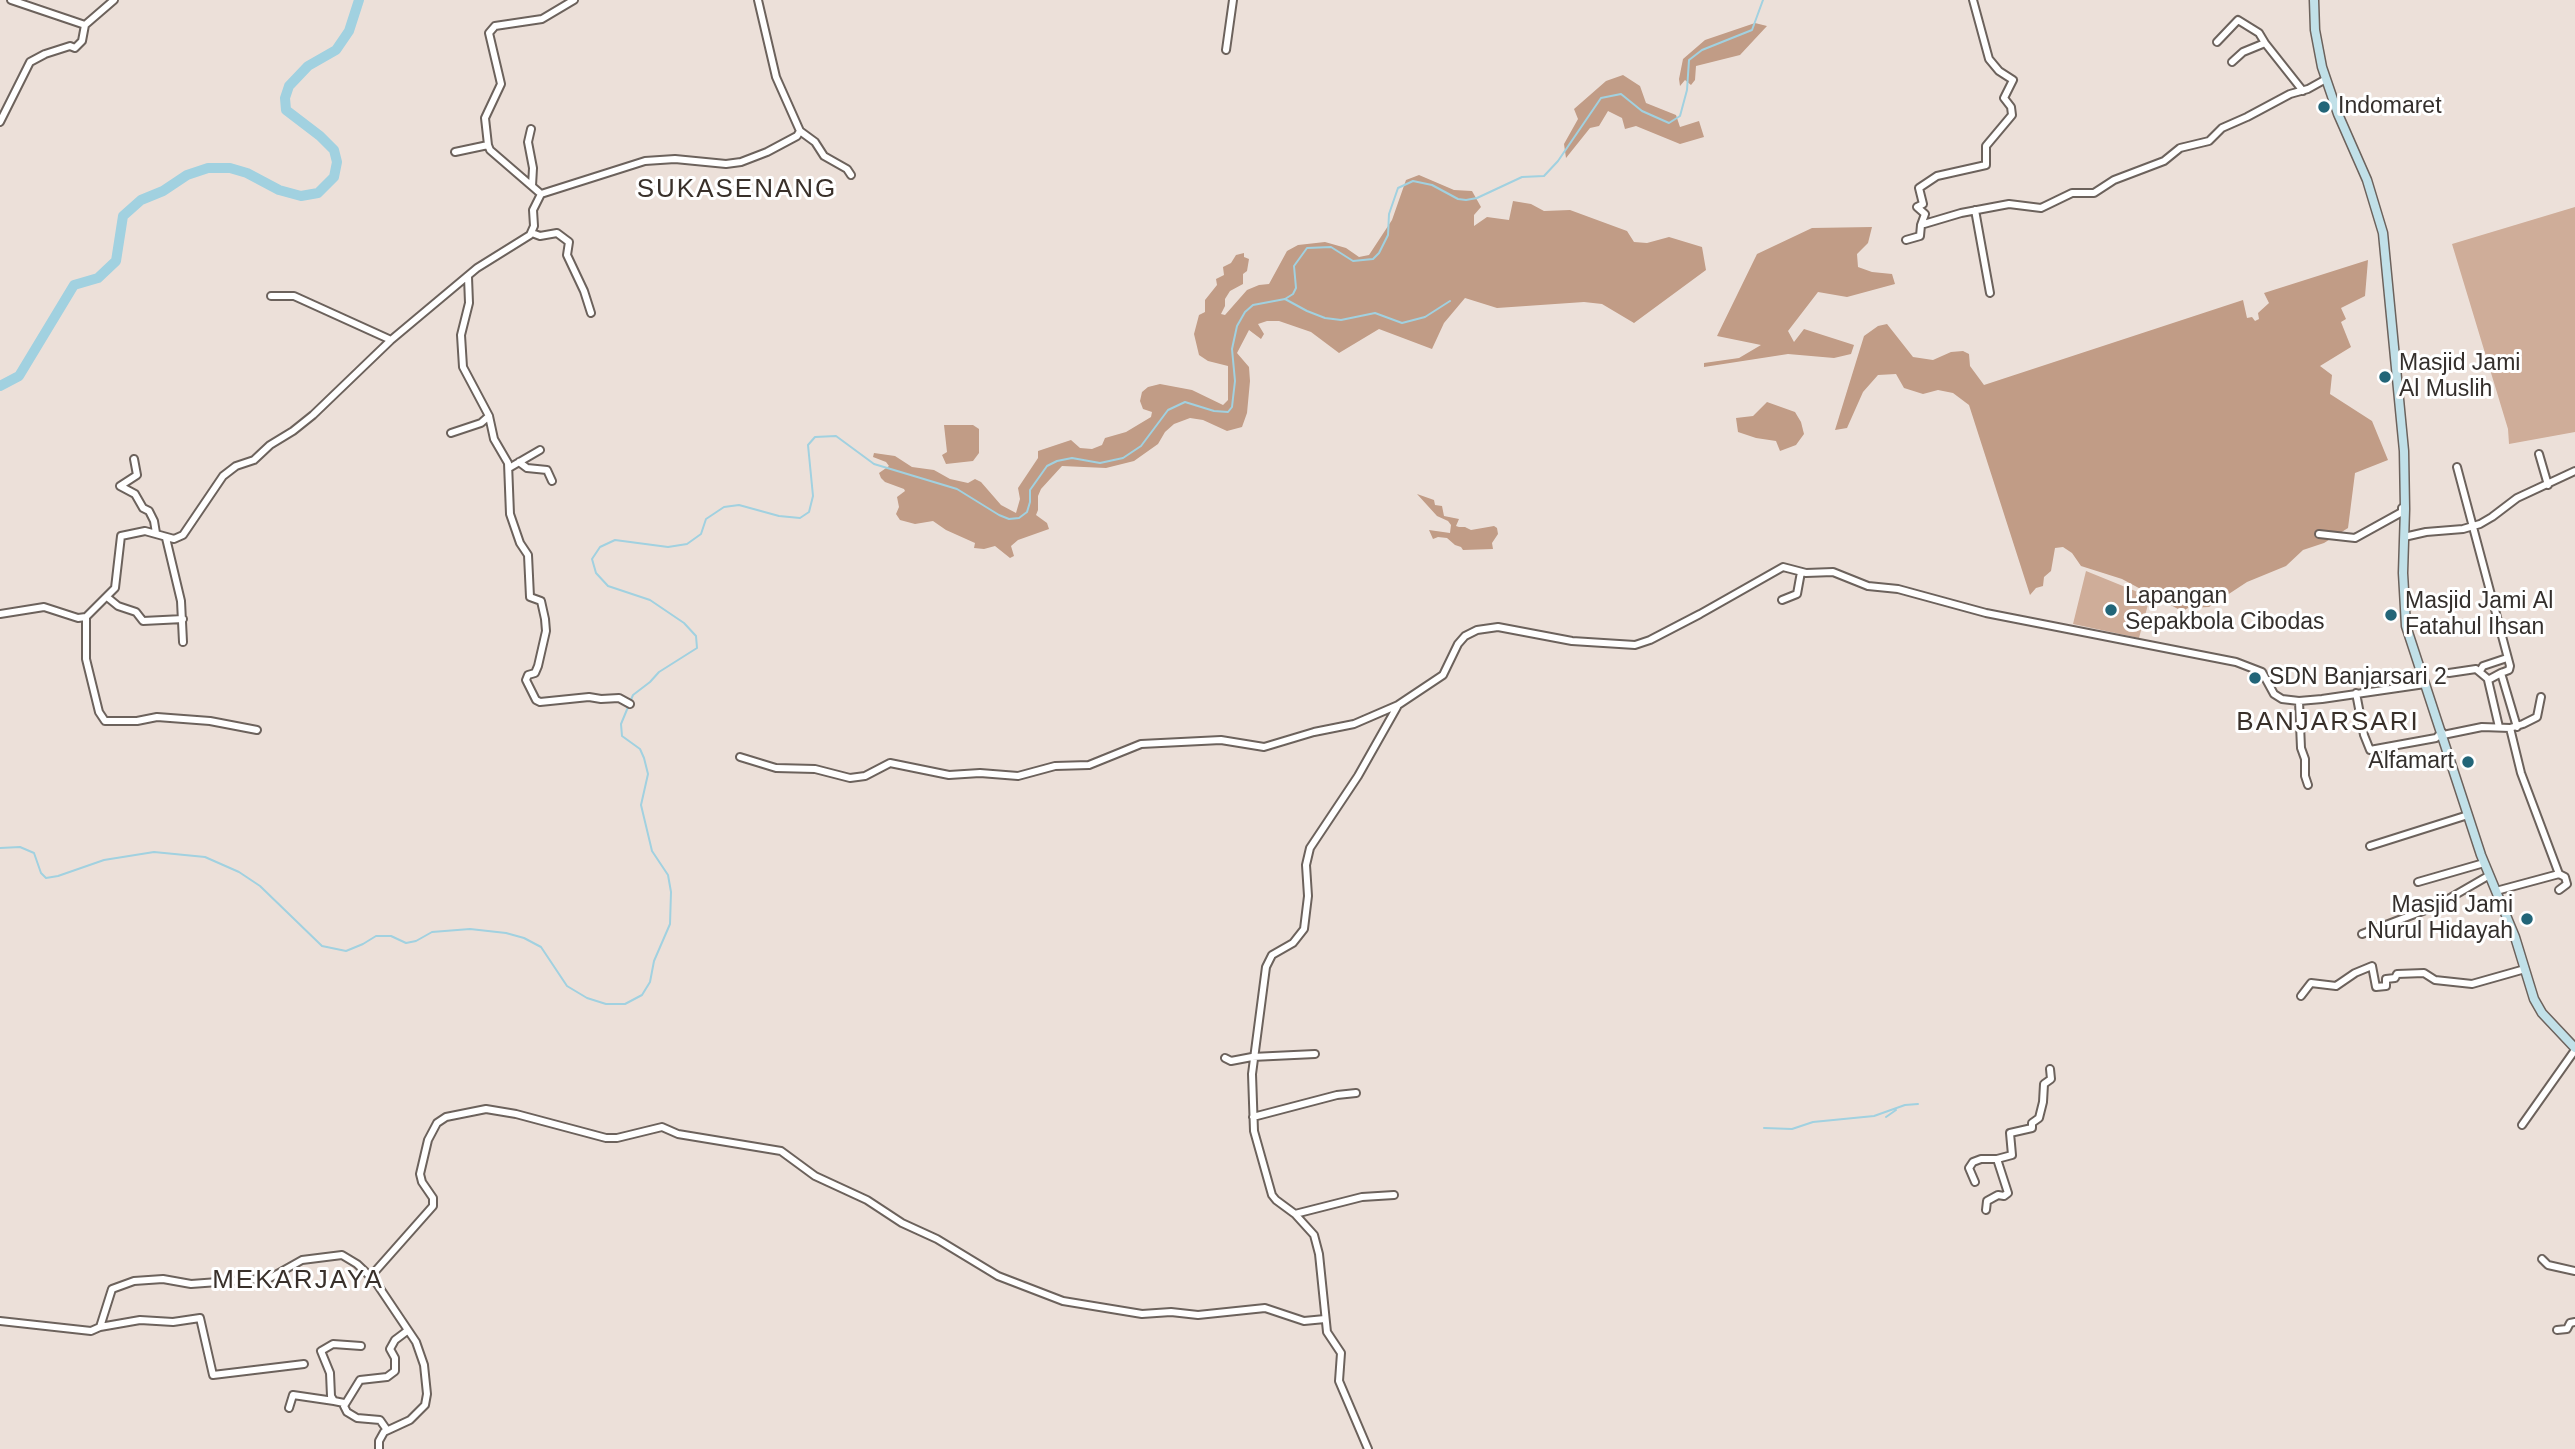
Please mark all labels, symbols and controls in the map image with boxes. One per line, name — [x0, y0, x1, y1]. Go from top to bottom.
place label: Indomaret — [2338, 93, 2442, 121]
marker: Indomaret — [2316, 99, 2332, 115]
district label: SUKASENANG — [638, 174, 836, 206]
place label: Masjid Jami Al Muslih — [2399, 350, 2520, 404]
marker: Masjid Jami Al Muslih — [2377, 369, 2393, 385]
place label: Lapangan Sepakbola Cibodas — [2125, 583, 2324, 637]
place label: Masjid Jami Al Fatahul Ihsan — [2405, 588, 2553, 642]
marker: Lapangan Sepakbola Cibodas — [2103, 602, 2119, 618]
marker: Masjid Jami Al Fatahul Ihsan — [2383, 607, 2399, 623]
place label: SDN Banjarsari 2 — [2269, 664, 2447, 692]
marker: SDN Banjarsari 2 — [2247, 670, 2263, 686]
district label: BANJARSARI — [2238, 707, 2418, 739]
place label: Alfamart — [2368, 748, 2454, 776]
marker: Alfamart — [2460, 754, 2476, 770]
place label: Masjid Jami Nurul Hidayah — [2367, 892, 2513, 946]
marker: Masjid Jami Nurul Hidayah — [2519, 911, 2535, 927]
district label: MEKARJAYA — [213, 1265, 383, 1297]

